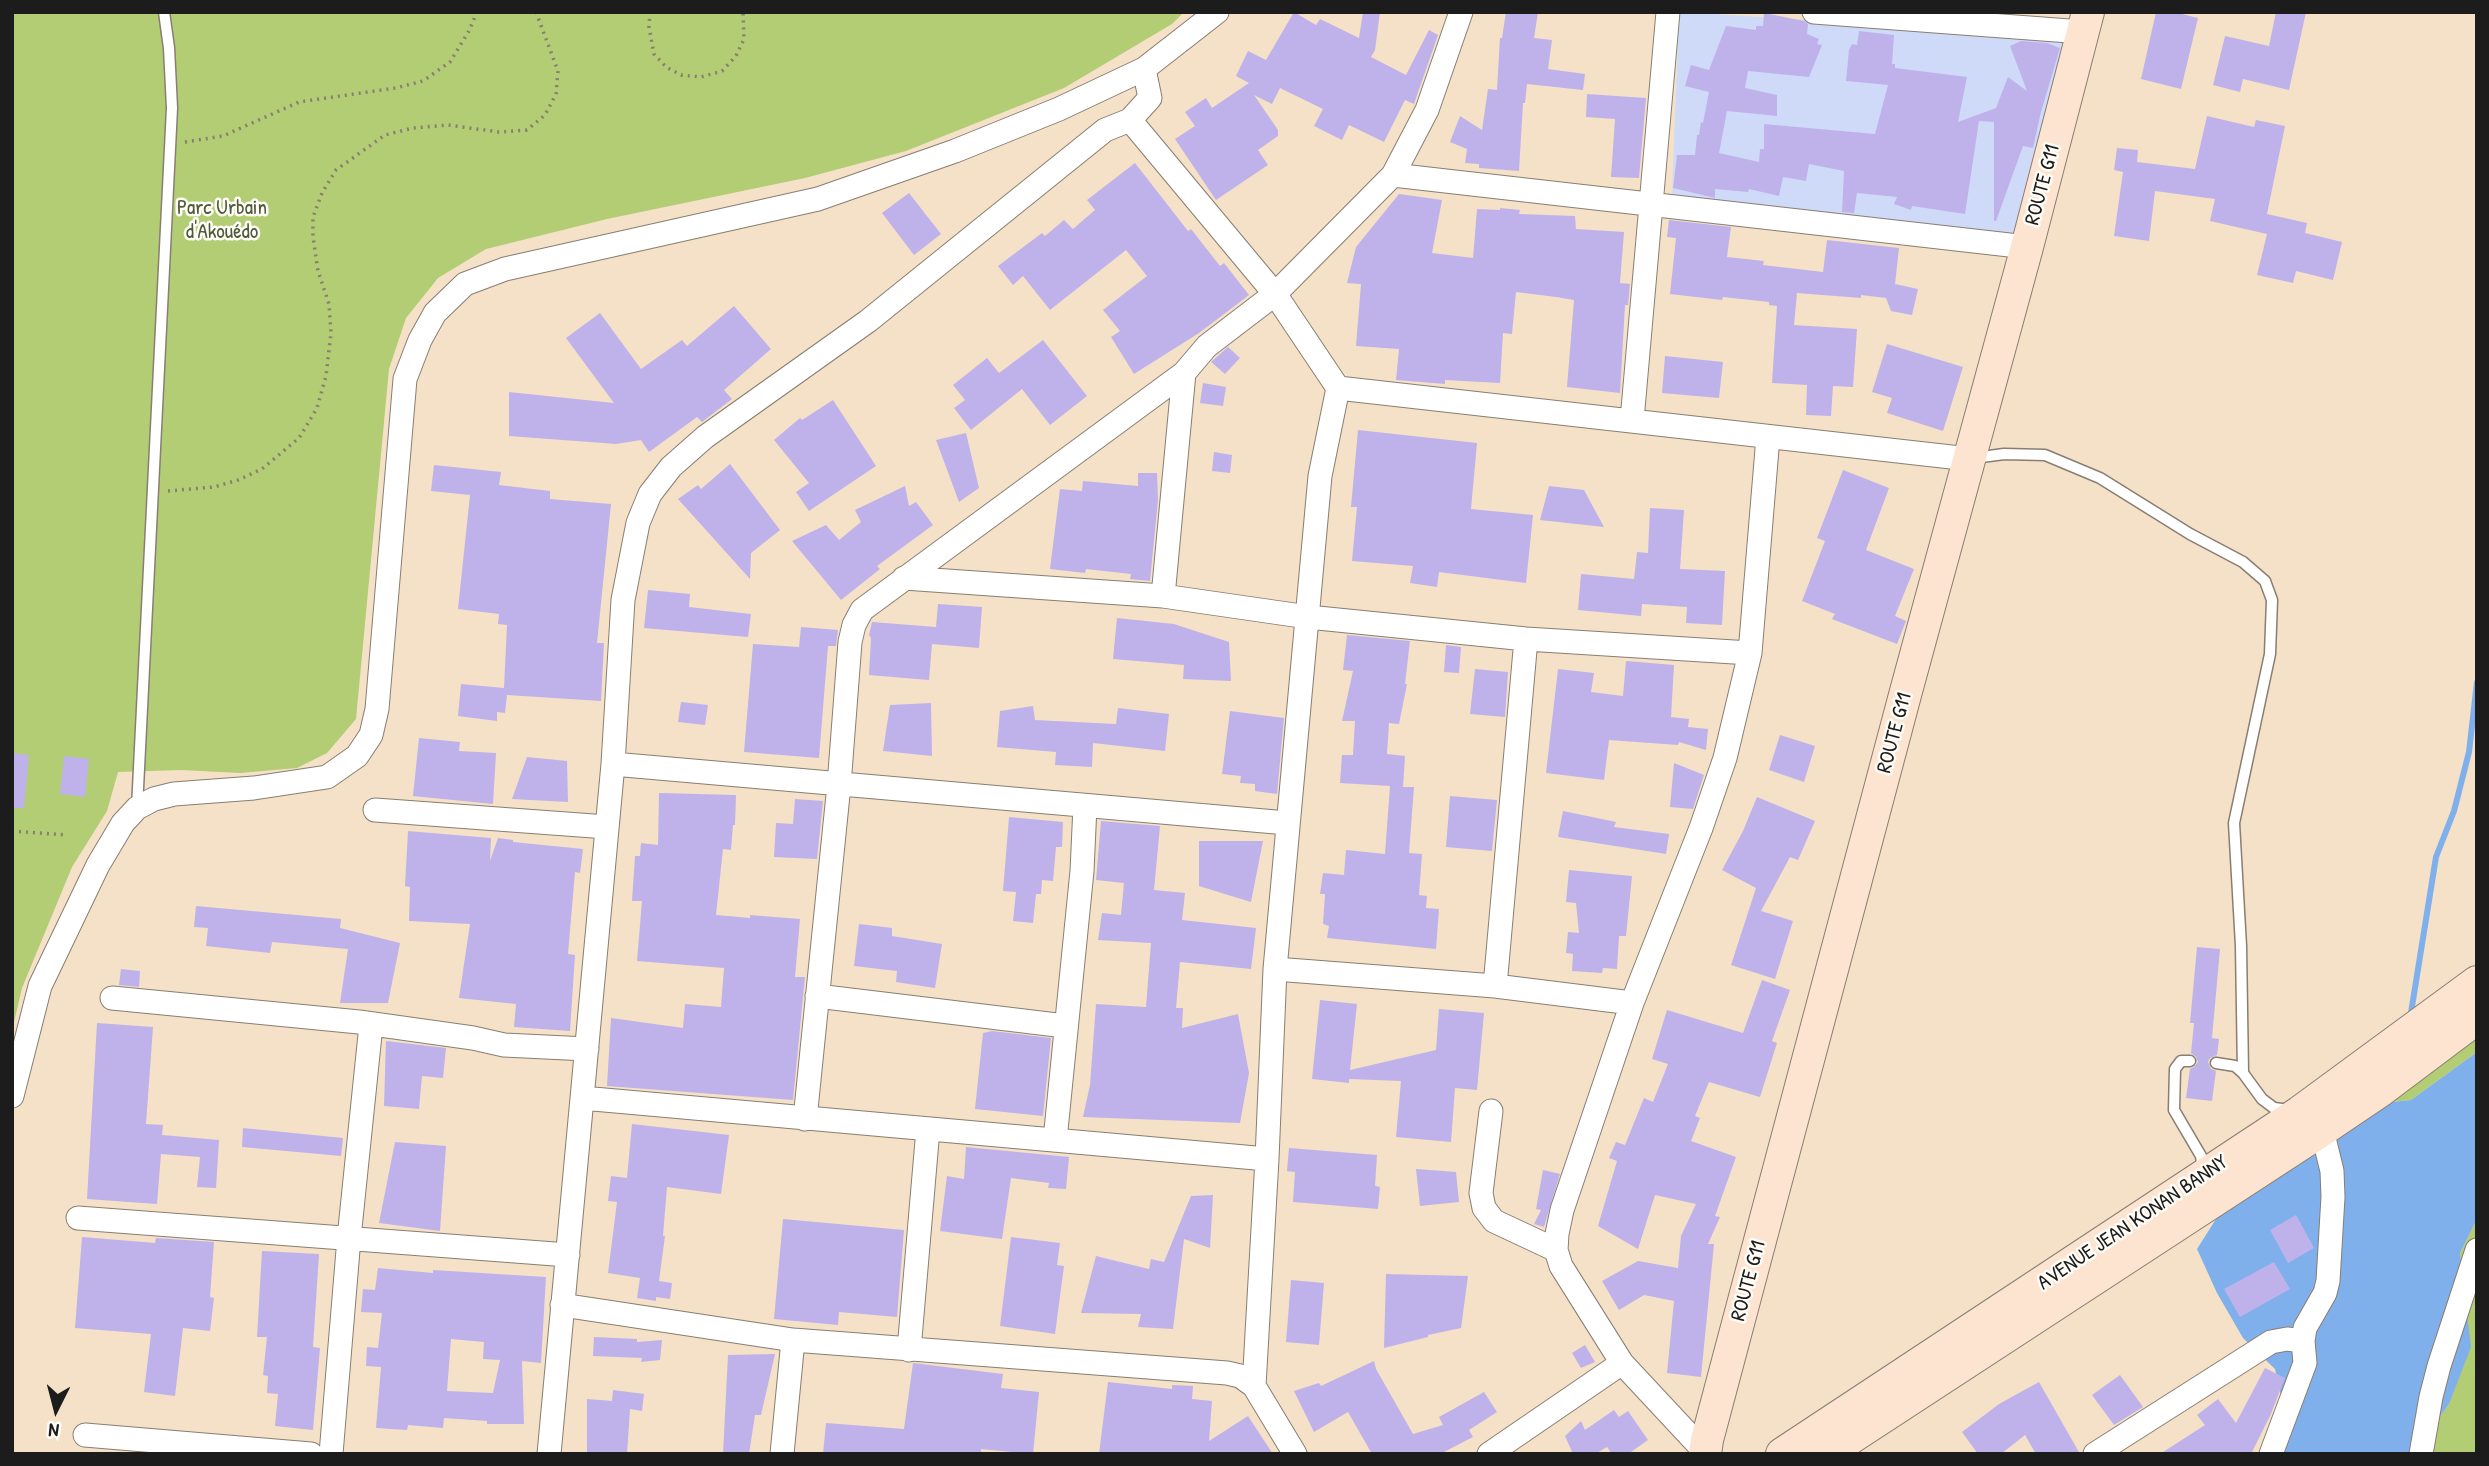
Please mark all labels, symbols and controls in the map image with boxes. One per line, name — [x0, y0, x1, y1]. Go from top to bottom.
street label: ROUTE G11 — [2020, 142, 2066, 228]
park label: Parc Urbain d'Akouédo — [177, 195, 267, 245]
street label: ROUTE G11 — [1872, 690, 1918, 776]
street label: AVENUE JEAN KONAN BANNY — [2033, 1150, 2233, 1296]
street label: ROUTE G11 — [1726, 1238, 1772, 1324]
north arrow — [21, 1375, 91, 1445]
text: N — [47, 1417, 60, 1444]

